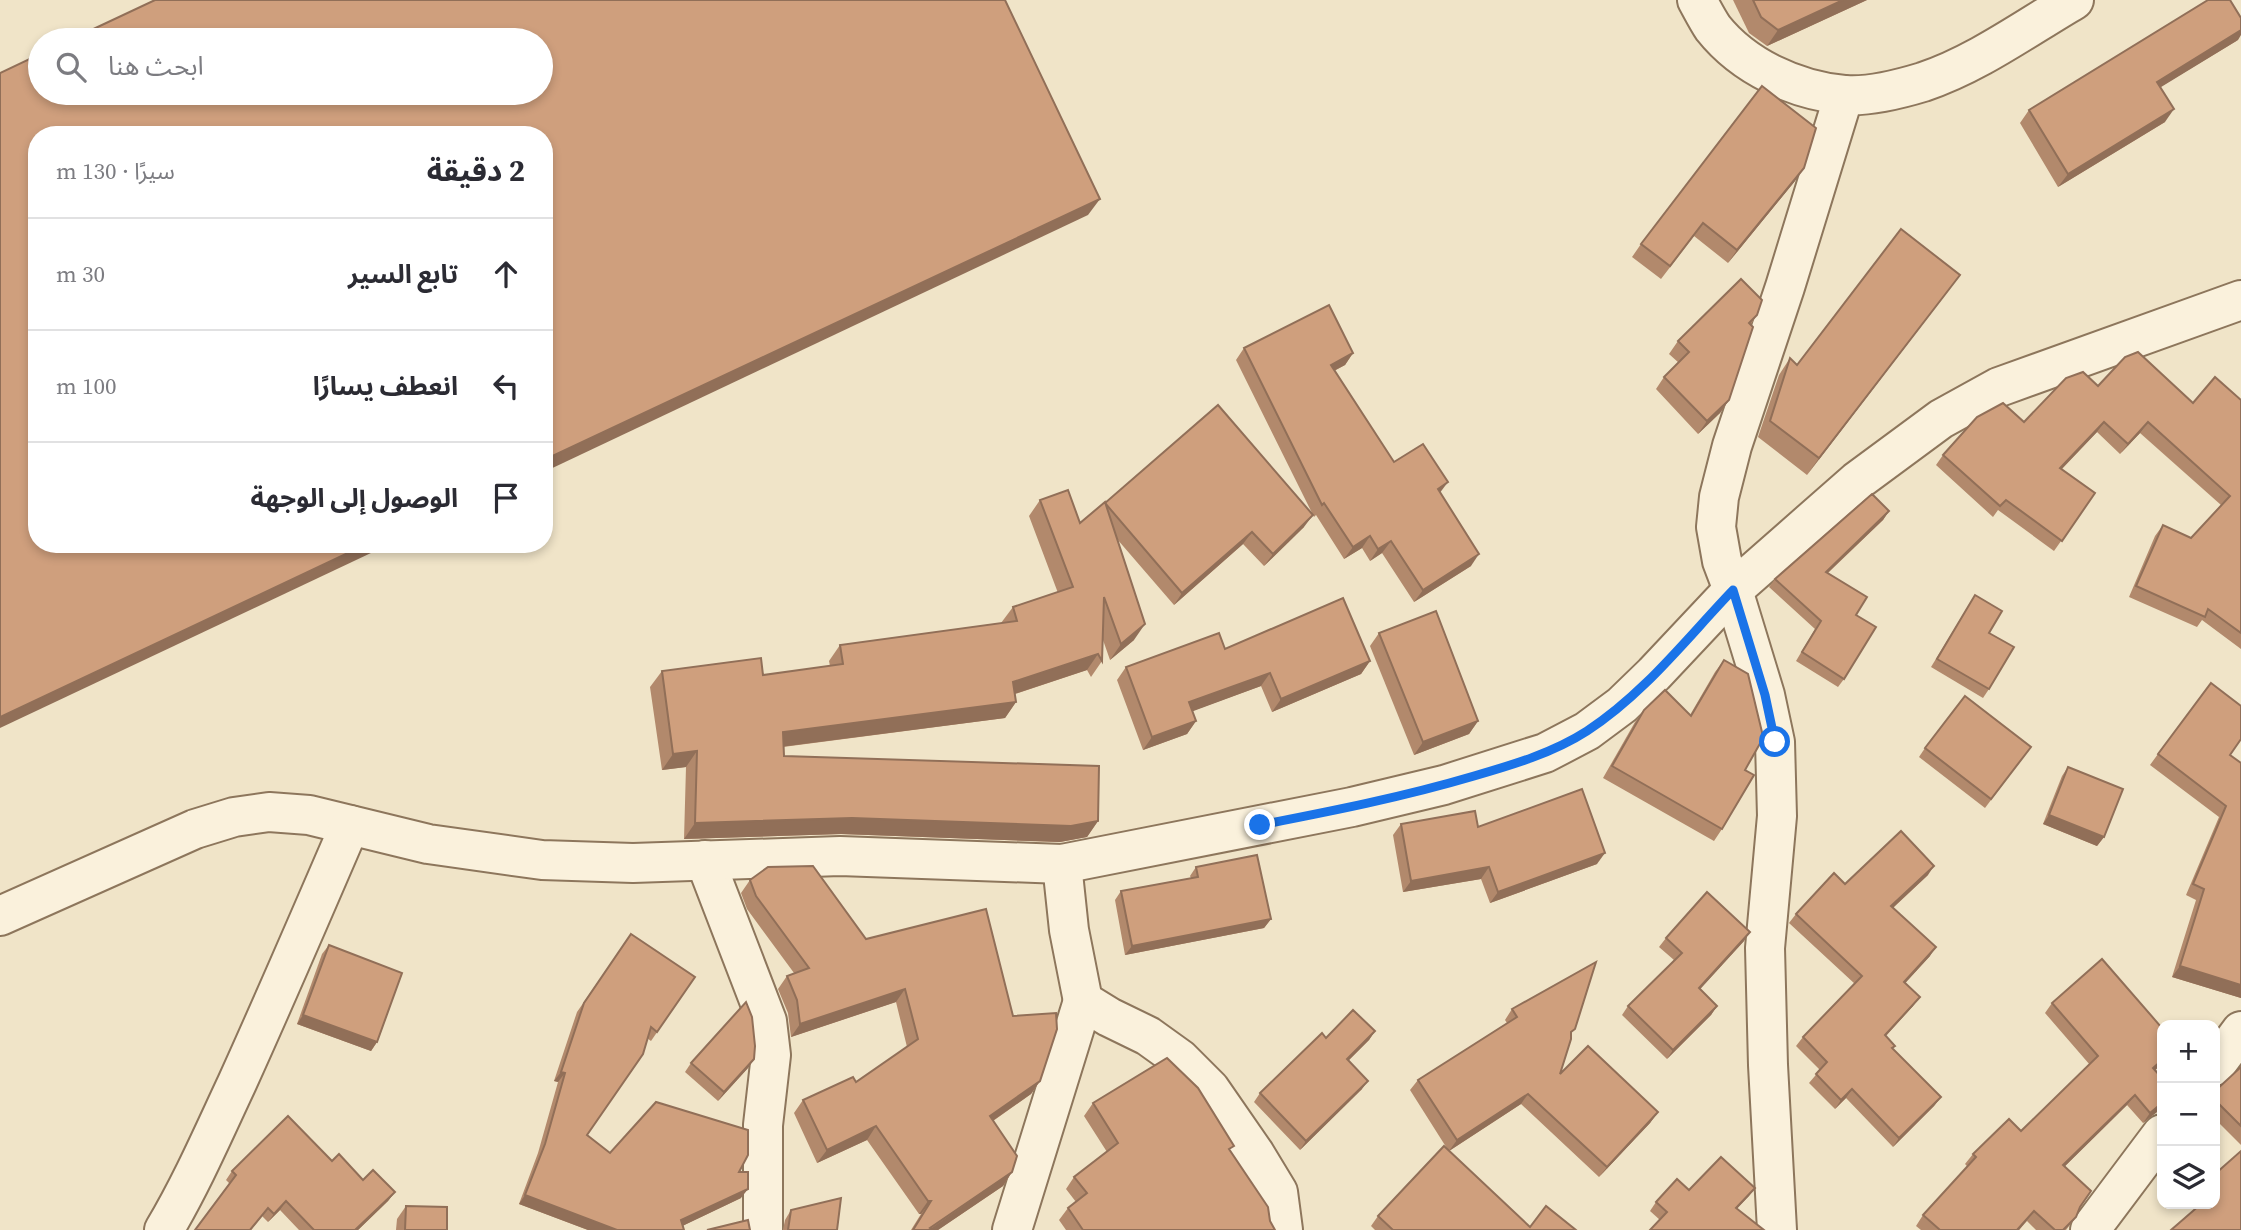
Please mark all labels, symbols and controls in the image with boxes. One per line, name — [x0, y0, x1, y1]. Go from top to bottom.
search box — [28, 28, 553, 105]
icon: search — [52, 48, 90, 86]
text: ابحث هنا — [108, 48, 204, 84]
text: 2 دقيقة — [427, 150, 525, 191]
text: سيرًا · 130 m — [56, 155, 175, 187]
icon: ahead — [487, 255, 525, 293]
text: تابع السير — [348, 256, 458, 292]
text: 30 m — [56, 258, 105, 290]
icon: left — [487, 367, 525, 405]
text: انعطف يسارًا — [313, 368, 458, 404]
text: 100 m — [56, 370, 117, 402]
icon: arrive — [487, 479, 525, 517]
text: الوصول إلى الوجهة — [251, 480, 458, 516]
route start — [1759, 726, 1790, 757]
route end — [1244, 809, 1275, 840]
map controls — [2157, 1020, 2220, 1209]
button: + — [2157, 1020, 2220, 1083]
button: − — [2157, 1083, 2220, 1146]
button: layers — [2157, 1146, 2220, 1209]

